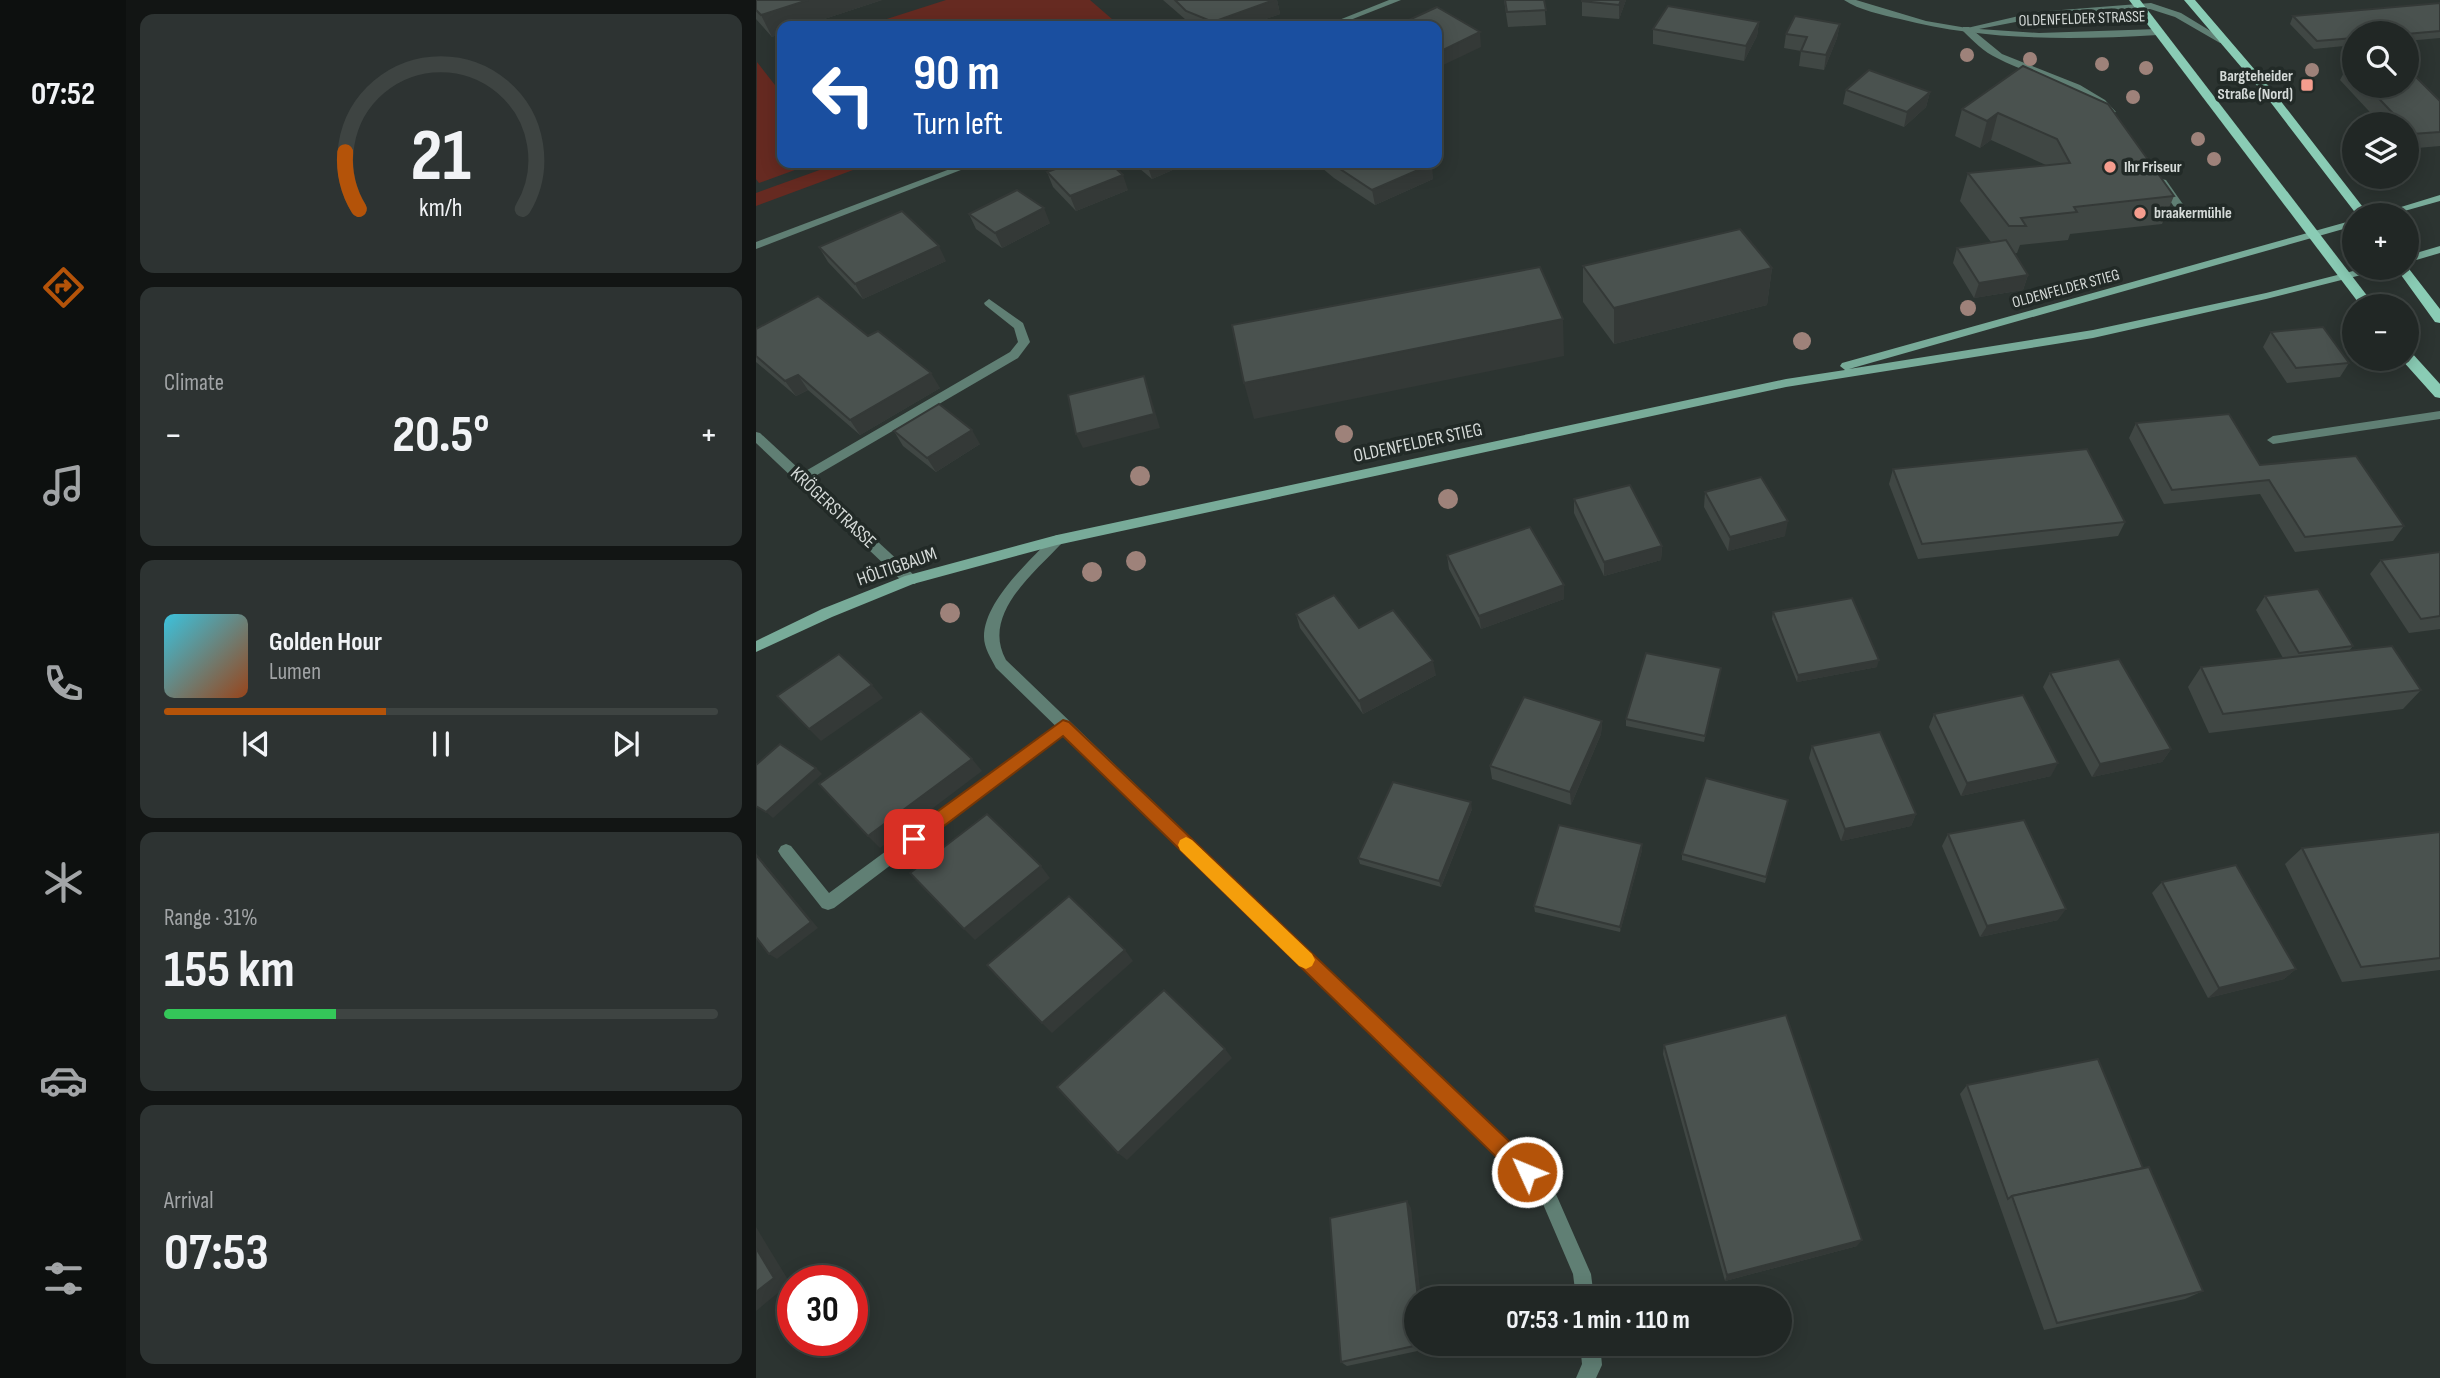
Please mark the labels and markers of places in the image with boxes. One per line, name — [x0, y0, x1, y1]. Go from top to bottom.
place label: Bargteheider Straße (Nord) — [2218, 67, 2293, 104]
marker: Bargteheider Straße (Nord) — [2299, 77, 2315, 93]
place label: Ihr Friseur — [2124, 158, 2182, 177]
marker: Ihr Friseur — [2102, 159, 2118, 175]
place label: braakermühle — [2154, 204, 2232, 223]
marker: braakermühle — [2132, 205, 2148, 221]
pin — [884, 809, 944, 869]

